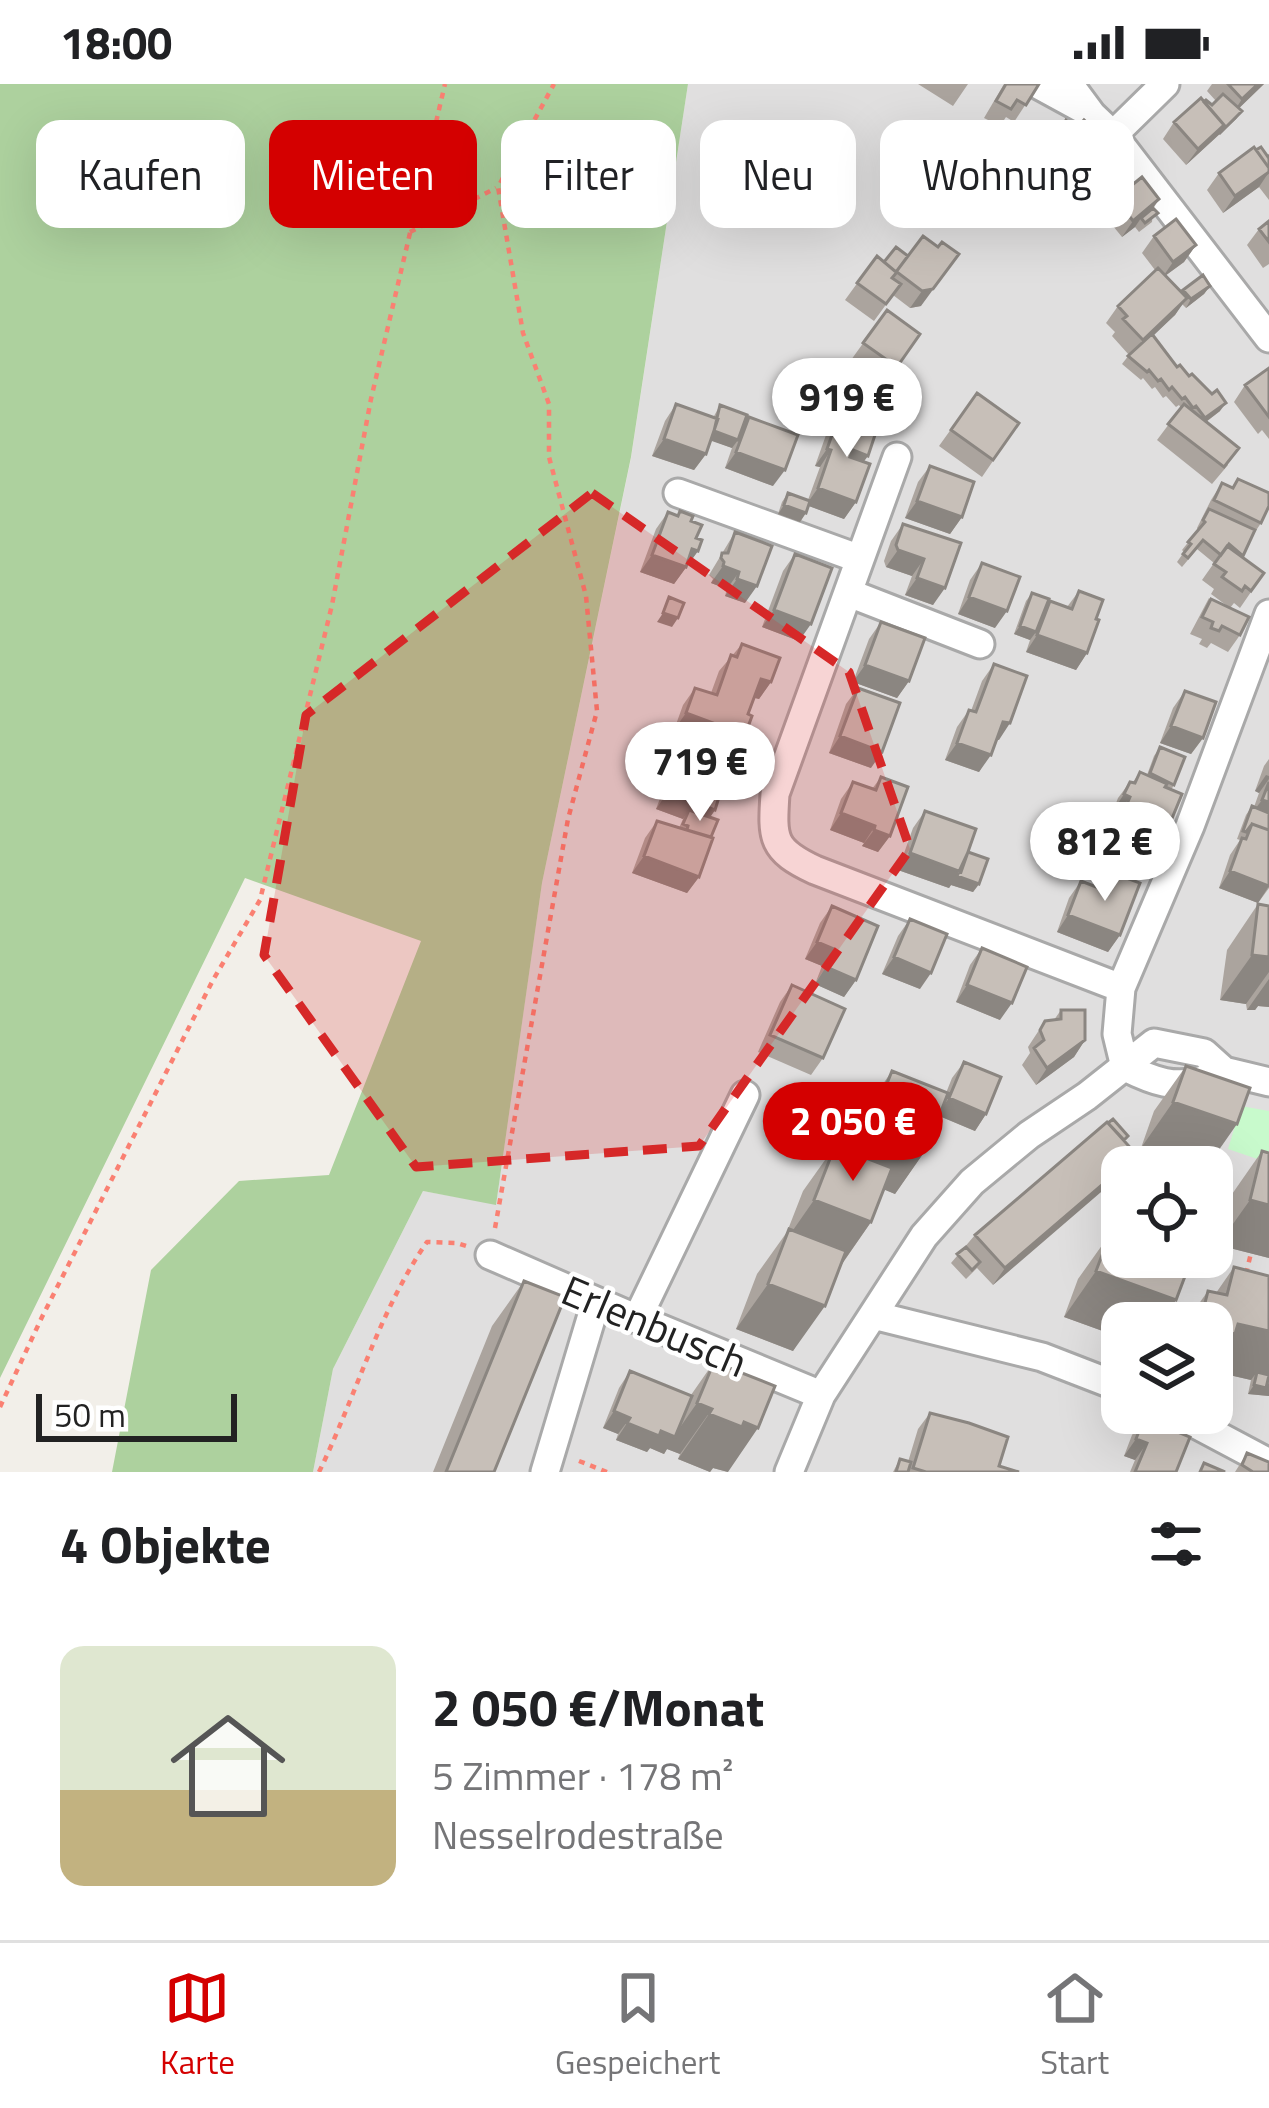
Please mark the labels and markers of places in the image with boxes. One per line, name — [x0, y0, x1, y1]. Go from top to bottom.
pin: 919 € — [763, 358, 931, 460]
pin: 719 € — [616, 722, 784, 824]
pin: 812 € — [1021, 802, 1189, 904]
pin: 2 050 € — [742, 1082, 964, 1184]

